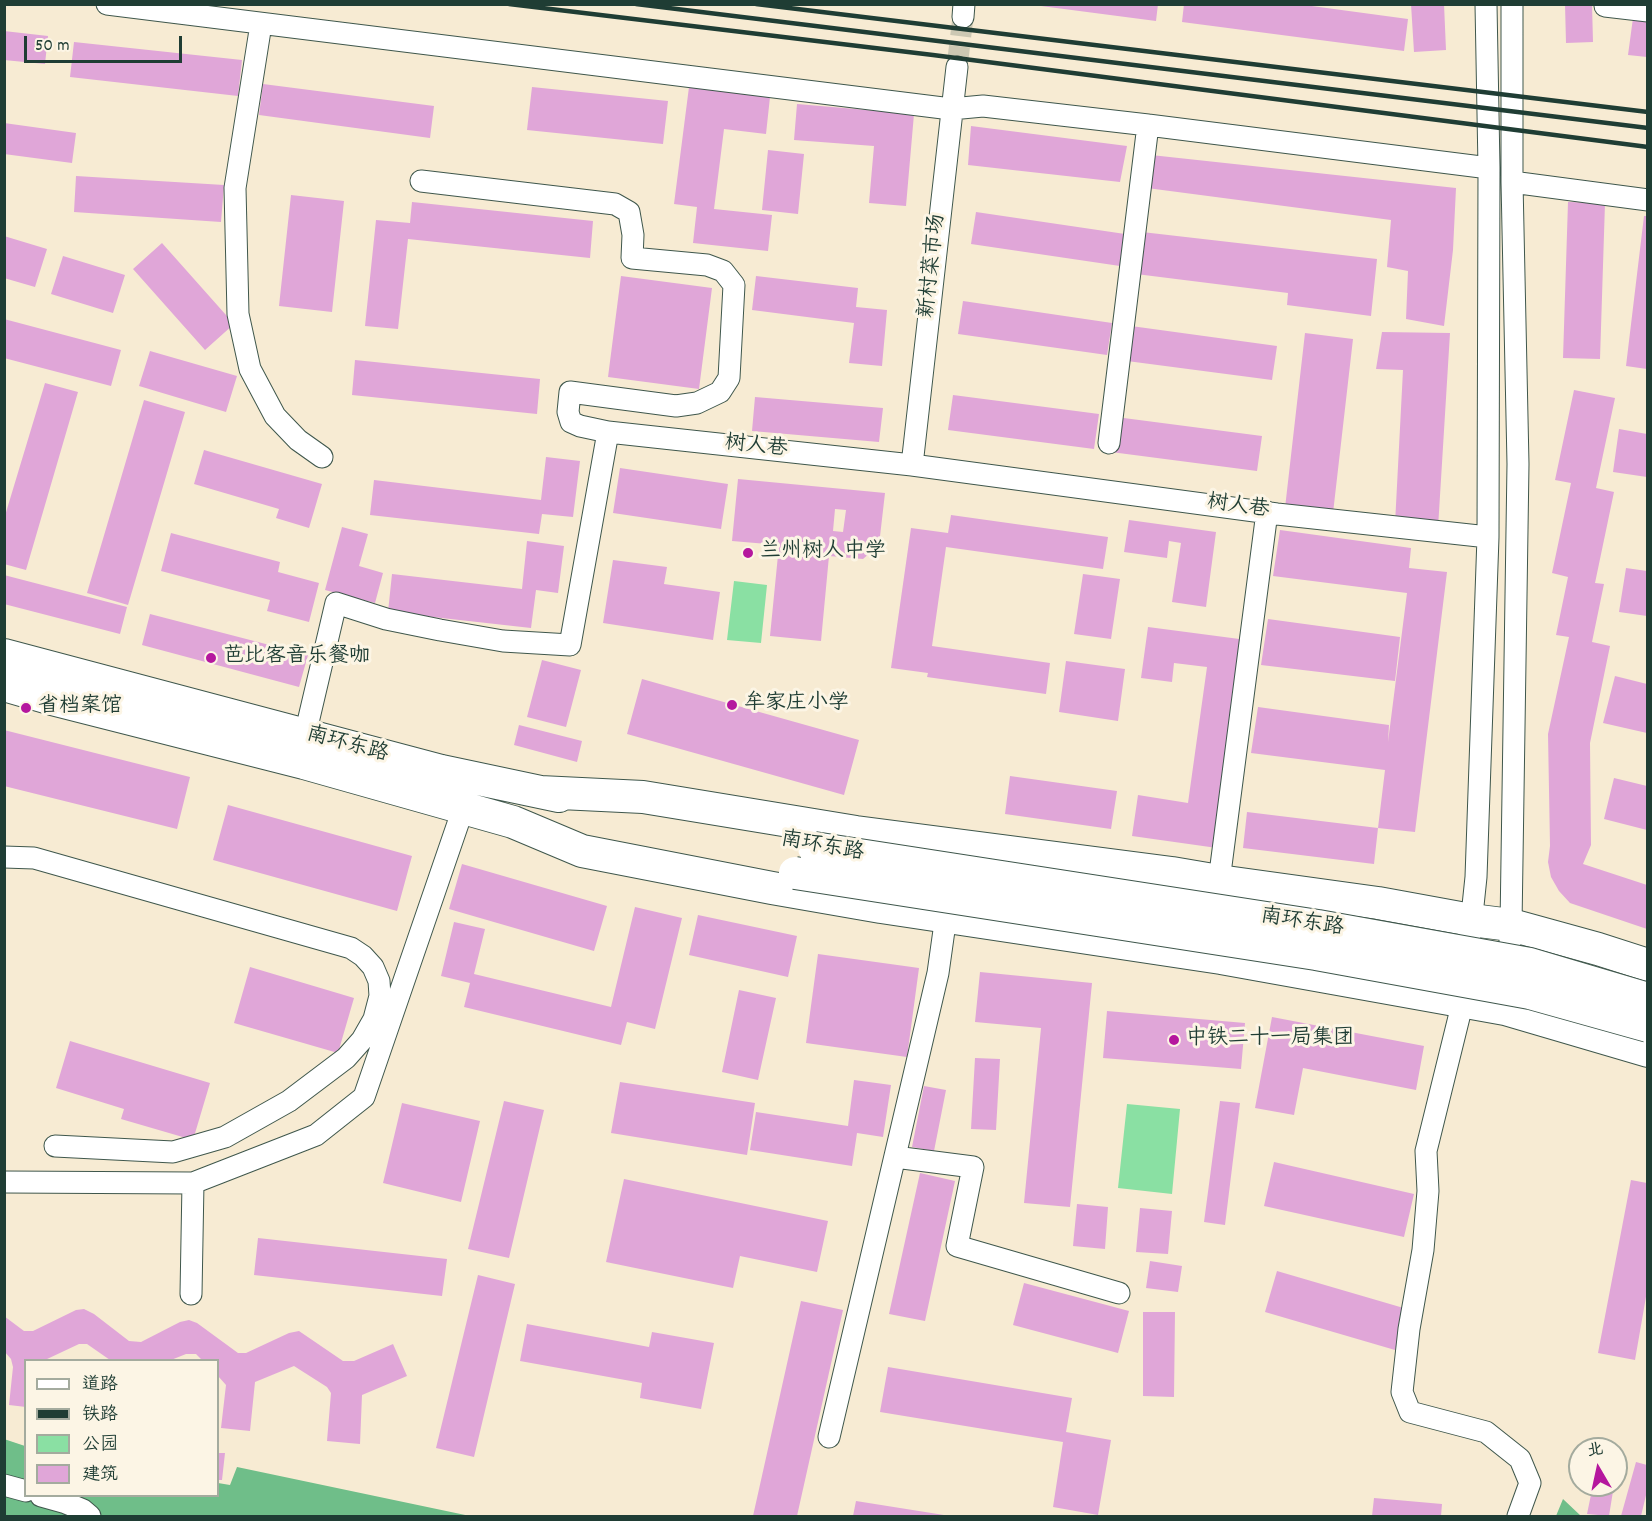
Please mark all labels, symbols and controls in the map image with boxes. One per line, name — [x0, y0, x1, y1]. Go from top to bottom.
scale bar — [27, 24, 184, 62]
text: 50 m — [35, 34, 70, 59]
street label: 新村菜市场 — [916, 212, 952, 320]
street label: 树人巷 — [723, 432, 789, 464]
street label: 树人巷 — [1205, 491, 1271, 525]
place label: 兰州树人中学 — [760, 540, 886, 566]
marker: 兰州树人中学 — [741, 546, 755, 560]
place label: 芭比客音乐餐咖 — [223, 645, 370, 671]
marker: 芭比客音乐餐咖 — [204, 651, 218, 665]
place label: 牟家庄小学 — [744, 692, 849, 718]
place label: 省档案馆 — [38, 695, 122, 721]
marker: 牟家庄小学 — [725, 698, 739, 712]
marker: 省档案馆 — [19, 701, 33, 715]
street label: 南环东路 — [303, 723, 391, 769]
street label: 南环东路 — [778, 828, 866, 868]
street label: 南环东路 — [1259, 905, 1345, 943]
place label: 中铁二十一局集团 — [1186, 1027, 1354, 1053]
marker: 中铁二十一局集团 — [1167, 1033, 1181, 1047]
legend — [24, 1359, 219, 1497]
text: 道路 — [82, 1373, 118, 1398]
text: 铁路 — [82, 1403, 118, 1428]
text: 公园 — [82, 1433, 118, 1458]
north arrow — [1568, 1437, 1628, 1497]
text: 北 — [1586, 1438, 1605, 1463]
text: 建筑 — [82, 1463, 118, 1488]

